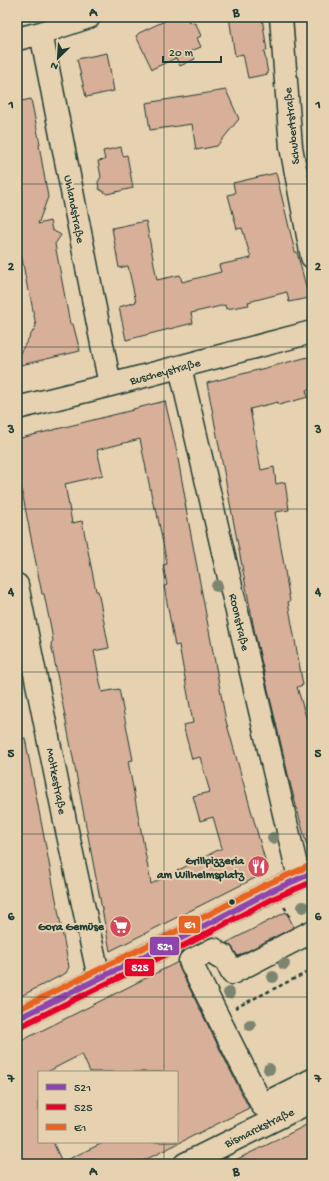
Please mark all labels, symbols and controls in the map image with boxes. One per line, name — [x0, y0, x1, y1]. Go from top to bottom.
text: A — [88, 6, 98, 21]
text: B — [232, 6, 241, 21]
north arrow — [38, 38, 78, 78]
scale bar — [163, 38, 221, 64]
text: 20 m — [169, 47, 194, 61]
text: N — [49, 58, 60, 72]
street label: Schubertstraße — [282, 86, 304, 165]
text: 1 — [7, 98, 14, 113]
text: 1 — [314, 98, 321, 113]
street label: Uhlandstraße — [60, 174, 87, 245]
text: 2 — [8, 260, 15, 275]
text: 2 — [315, 260, 322, 275]
street label: Buscheystraße — [128, 357, 203, 389]
text: 3 — [7, 423, 15, 438]
text: 3 — [314, 423, 322, 438]
text: 4 — [7, 585, 15, 600]
text: 4 — [314, 585, 322, 600]
street label: Roonstraße — [225, 593, 252, 653]
text: 5 — [8, 747, 15, 762]
street label: Moltkestraße — [42, 747, 68, 817]
text: 5 — [315, 747, 322, 762]
restaurant icon: Grillpizzeria am Wilhelmsplatz — [246, 854, 272, 880]
place label: Grillpizzeria am Wilhelmsplatz — [156, 855, 245, 883]
unlabelled marker — [227, 897, 237, 907]
text: 6 — [8, 910, 15, 925]
text: 6 — [315, 910, 322, 925]
supermarket icon: Gora Gemüse — [107, 913, 133, 939]
line badge: E1 — [178, 915, 201, 934]
text: E1 — [183, 920, 196, 932]
place label: Gora Gemüse — [38, 921, 105, 935]
line badge: 521 — [149, 936, 180, 956]
text: 521 — [157, 942, 173, 954]
line badge: 525 — [124, 958, 155, 977]
text: 525 — [132, 963, 149, 975]
legend — [38, 1071, 178, 1143]
text: 7 — [7, 1072, 16, 1087]
text: 7 — [314, 1072, 323, 1087]
text: 521 — [74, 1082, 91, 1096]
text: 525 — [74, 1102, 93, 1116]
street label: Bismarckstraße — [222, 1106, 298, 1152]
text: E1 — [74, 1122, 86, 1136]
text: A — [88, 1165, 98, 1180]
text: B — [232, 1165, 241, 1180]

